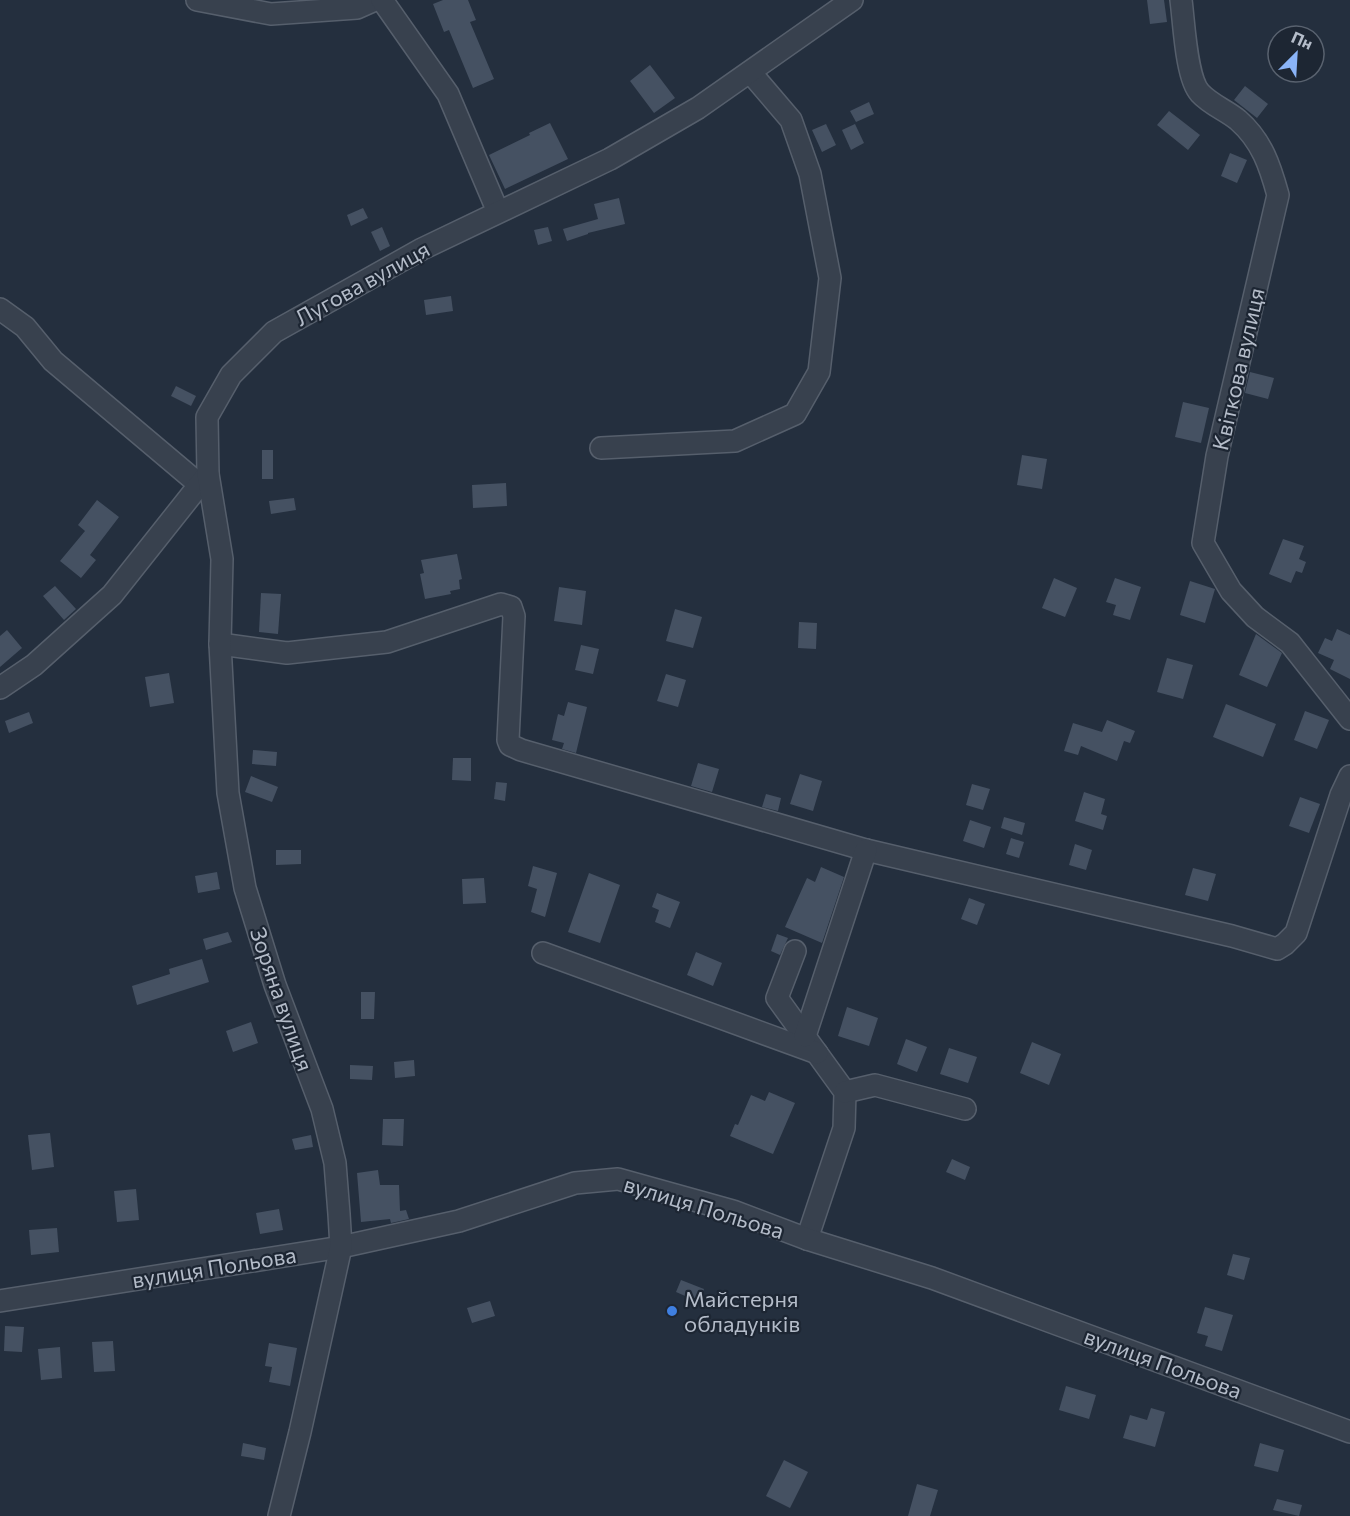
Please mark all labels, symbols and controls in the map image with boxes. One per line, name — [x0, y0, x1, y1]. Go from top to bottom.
north arrow — [1266, 24, 1326, 84]
text: Пн — [1289, 27, 1316, 53]
street label: Лугова вулиця — [290, 235, 434, 331]
street label: Квіткова вулиця — [1206, 285, 1270, 453]
street label: Зоряна вулиця — [245, 924, 319, 1074]
street label: вулиця Польова — [621, 1170, 787, 1244]
street label: вулиця Польова — [130, 1241, 298, 1293]
place label: Майстерня обладунків — [684, 1285, 800, 1337]
marker: Майстерня обладунків — [665, 1304, 679, 1318]
street label: вулиця Польова — [1080, 1322, 1246, 1404]

